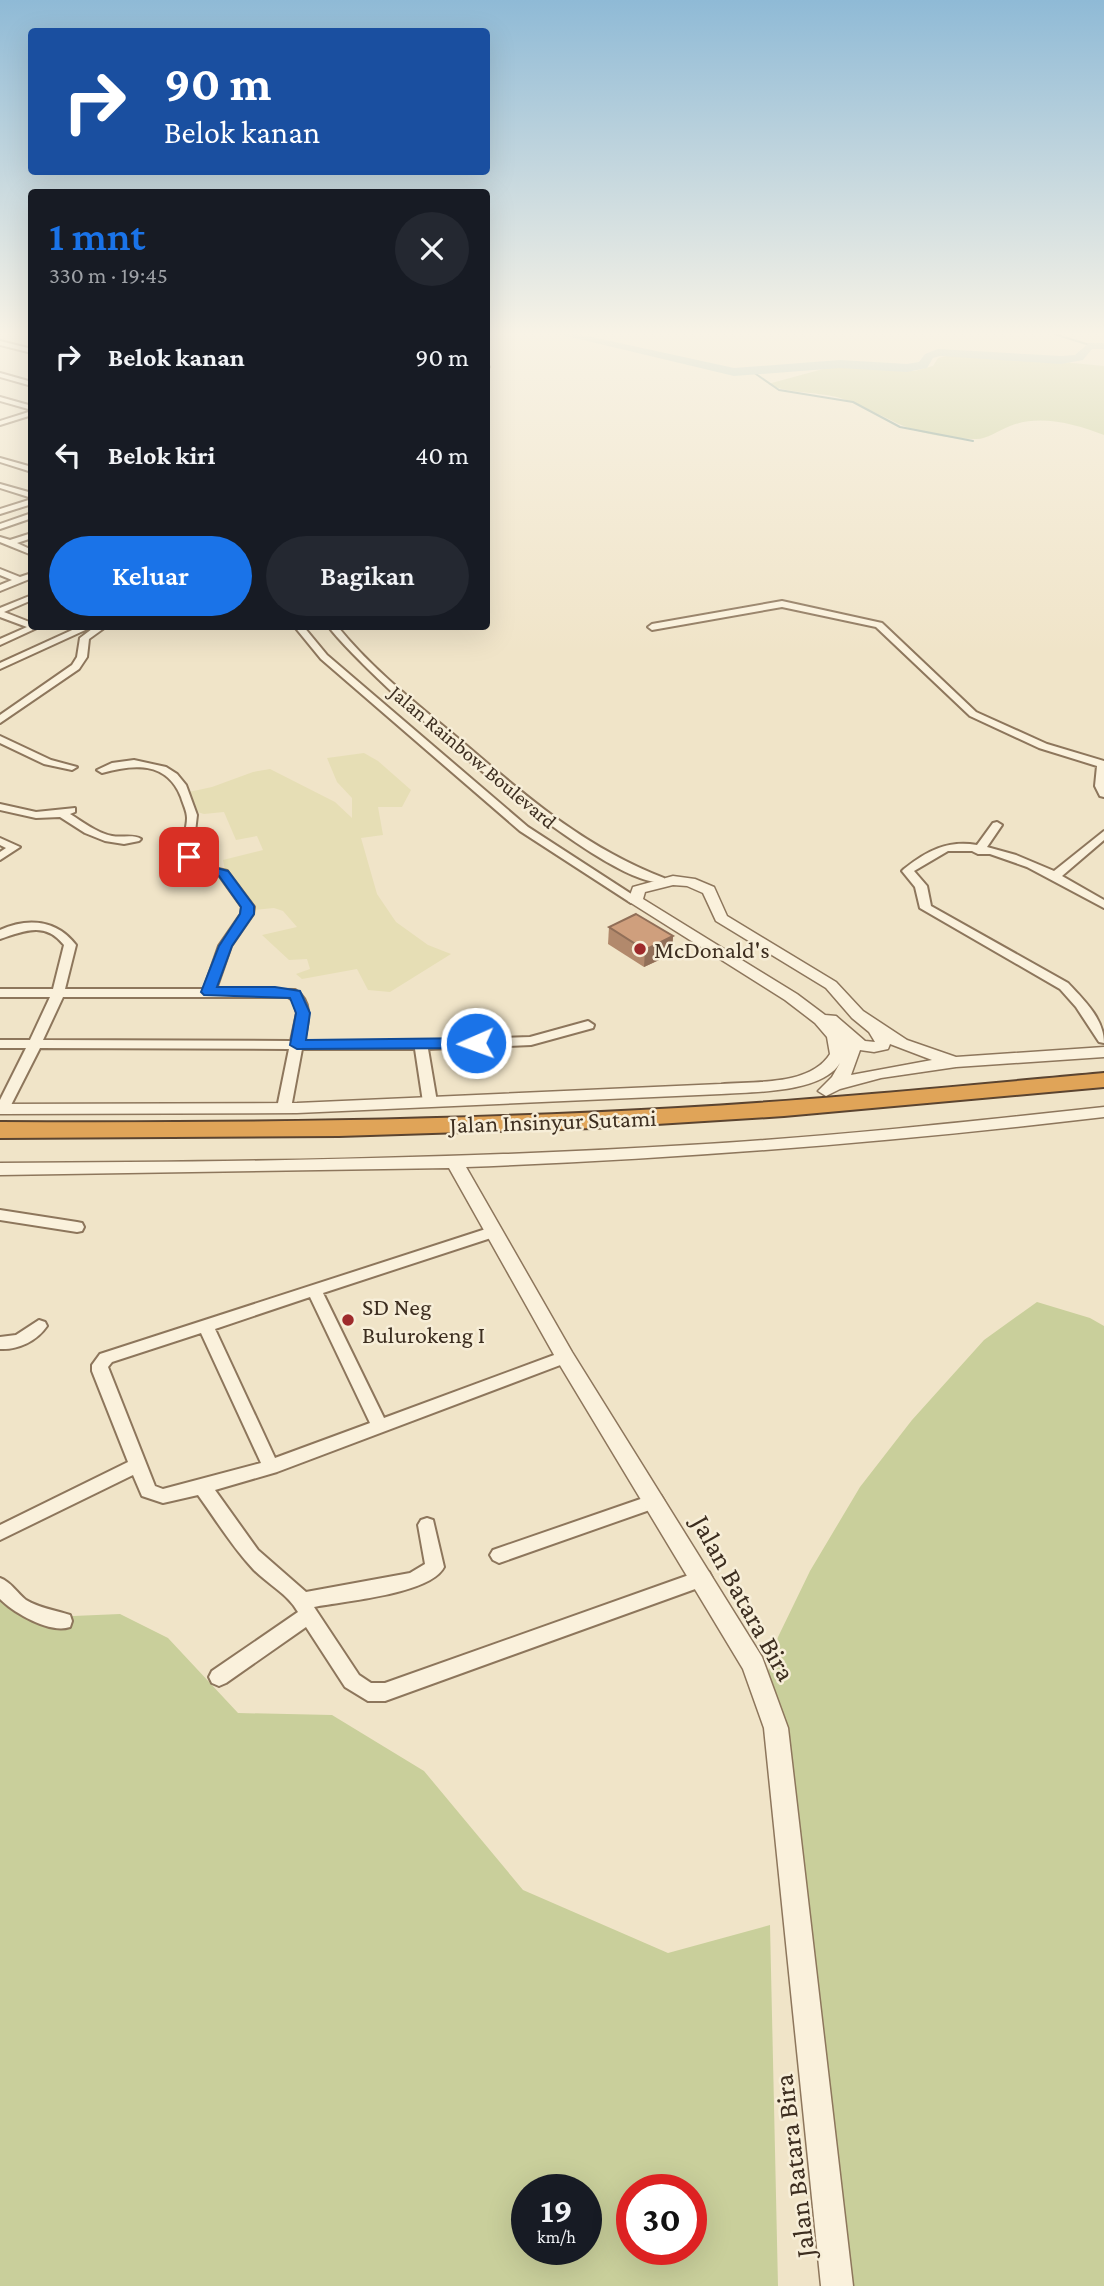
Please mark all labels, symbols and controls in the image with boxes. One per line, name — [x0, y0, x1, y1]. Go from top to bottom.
icon: right — [49, 56, 140, 147]
text: 90 m — [164, 56, 271, 111]
text: Belok kanan — [164, 114, 320, 150]
text: 1 mnt — [49, 212, 145, 259]
button: close — [395, 212, 469, 286]
text: 330 m · 19:45 — [49, 262, 168, 288]
icon: right — [49, 338, 87, 376]
text: Belok kanan — [108, 343, 245, 372]
text: 90 m — [415, 343, 469, 372]
icon: left — [49, 436, 87, 474]
text: Belok kiri — [108, 441, 215, 470]
text: 40 m — [415, 441, 469, 470]
button: Keluar — [49, 536, 252, 616]
button: Bagikan — [266, 536, 469, 616]
street label: Jalan Rainbow Boulevard — [383, 679, 561, 834]
pin — [159, 827, 219, 887]
icon: arrive — [170, 838, 208, 876]
place label: McDonald's — [654, 936, 770, 963]
marker: McDonald's — [632, 941, 648, 957]
position arrow — [439, 1006, 513, 1080]
street label: Jalan Insinyur Sutami — [447, 1104, 657, 1138]
place label: SD Neg Bulurokeng I — [362, 1293, 485, 1348]
marker: SD Neg Bulurokeng I — [340, 1312, 356, 1328]
street label: Jalan Batara Bira — [684, 1507, 802, 1686]
street label: Jalan Batara Bira — [767, 2072, 821, 2263]
speed limit sign: 30 — [616, 2174, 707, 2265]
text: 19 — [540, 2191, 573, 2230]
text: km/h — [537, 2227, 576, 2247]

